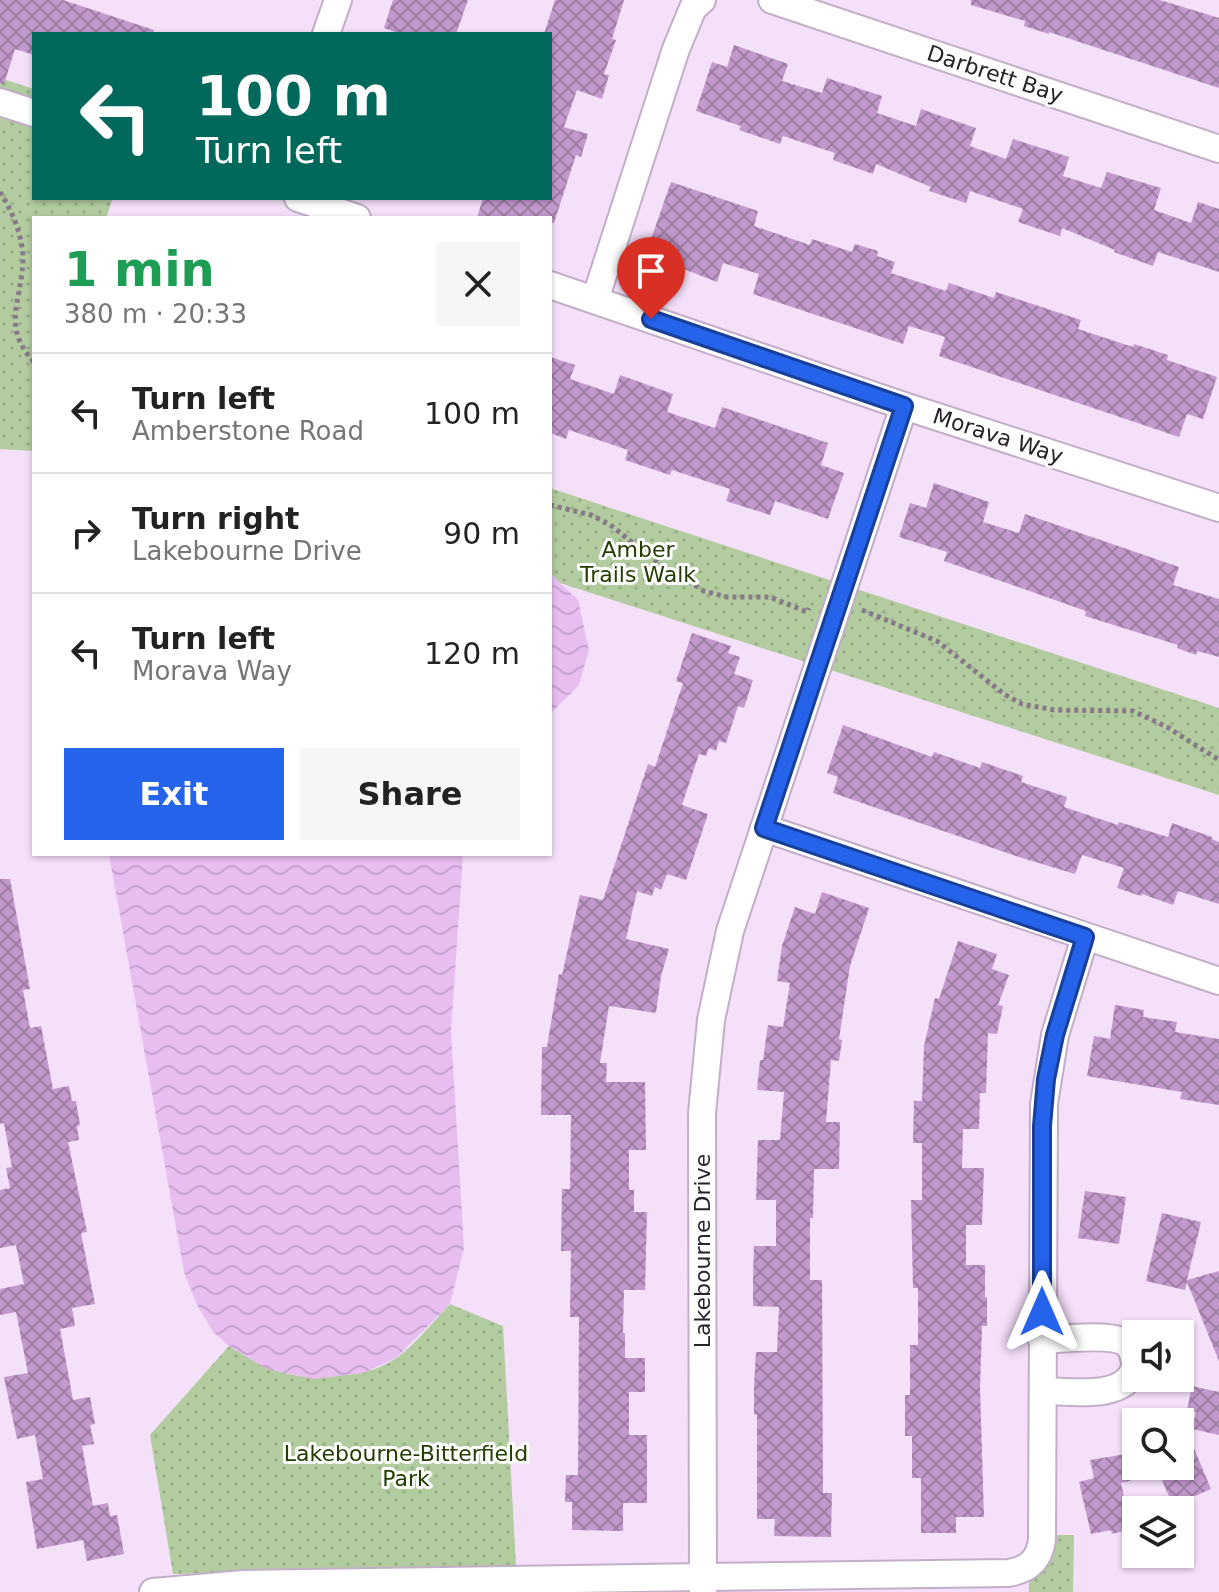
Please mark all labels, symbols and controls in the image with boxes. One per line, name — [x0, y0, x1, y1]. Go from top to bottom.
street label: Darbrett Bay — [924, 40, 1066, 108]
text: 100 m — [196, 63, 391, 128]
icon: left — [64, 64, 168, 168]
text: Turn left — [196, 130, 342, 171]
pin — [617, 237, 685, 319]
text: 1 min — [64, 241, 215, 297]
button: close — [436, 242, 520, 326]
icon: arrive — [629, 249, 673, 293]
text: 380 m · 20:33 — [64, 299, 247, 329]
text: Turn left — [132, 381, 275, 416]
icon: left — [64, 391, 108, 435]
text: 100 m — [424, 396, 520, 431]
street label: Morava Way — [930, 403, 1066, 469]
text: Amberstone Road — [132, 416, 364, 446]
text: Turn right — [132, 501, 299, 536]
icon: right — [64, 511, 108, 555]
text: 90 m — [443, 516, 520, 551]
text: Lakebourne Drive — [132, 536, 362, 566]
park label: Amber Trails Walk — [579, 537, 696, 587]
text: Turn left — [132, 621, 275, 656]
icon: left — [64, 631, 108, 675]
text: 120 m — [424, 636, 520, 671]
text: Morava Way — [132, 656, 292, 686]
button: Exit — [64, 748, 284, 840]
button: Share — [300, 748, 520, 840]
street label: Lakebourne Drive — [690, 1154, 715, 1348]
position arrow — [1000, 1270, 1084, 1354]
map controls — [1122, 1320, 1194, 1568]
button: sound — [1122, 1320, 1194, 1392]
button: search — [1122, 1408, 1194, 1480]
park label: Lakebourne-Bitterfield Park — [284, 1441, 528, 1491]
button: layers — [1122, 1496, 1194, 1568]

